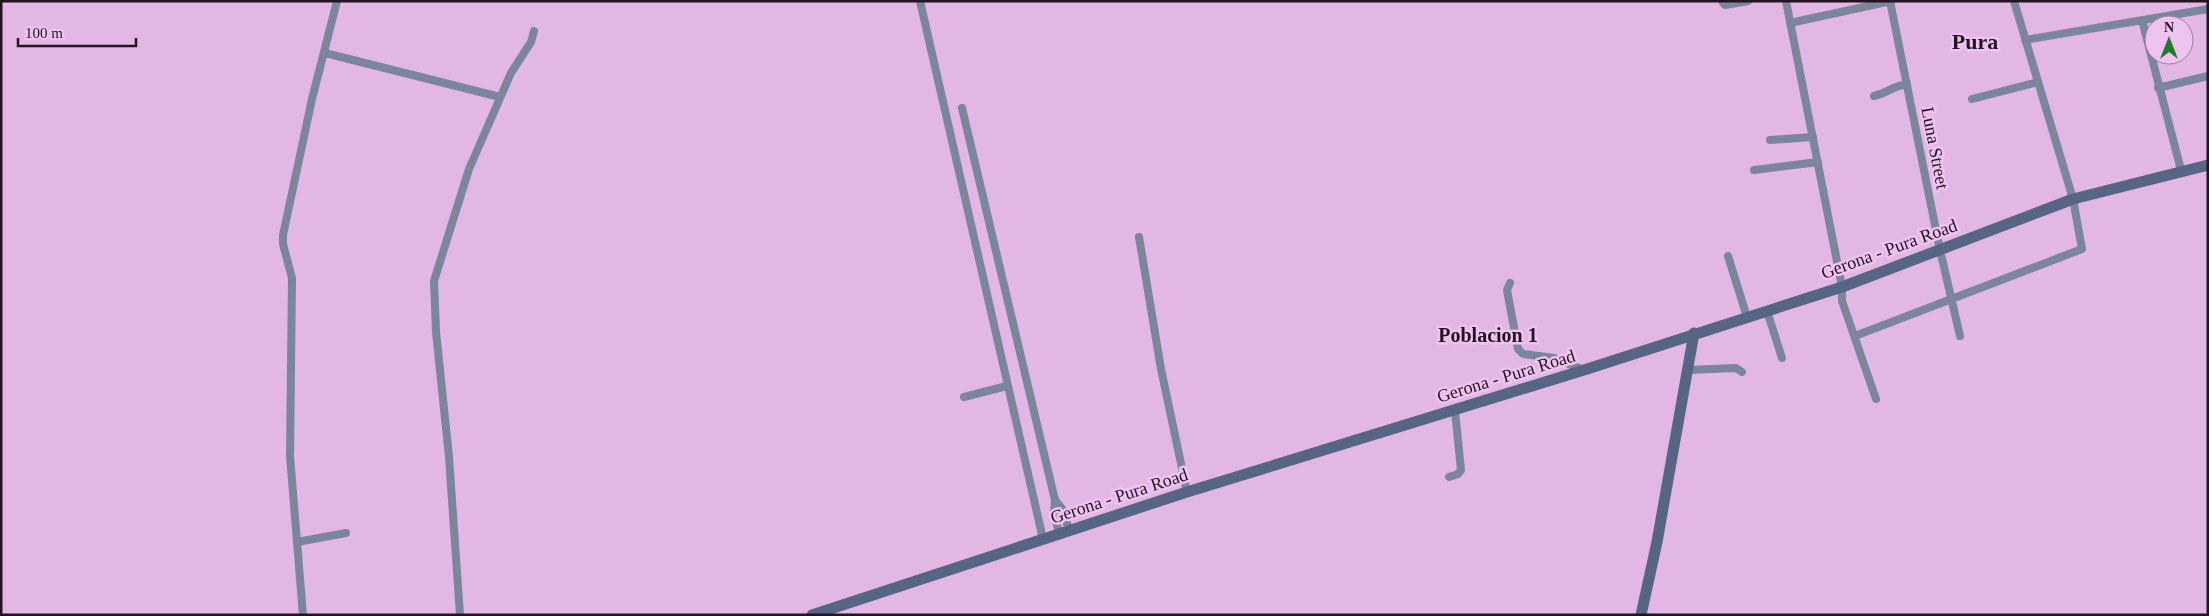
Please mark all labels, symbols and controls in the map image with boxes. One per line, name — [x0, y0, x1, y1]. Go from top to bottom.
scale bar — [18, 15, 135, 47]
north arrow — [2144, 15, 2194, 65]
text: N — [2164, 20, 2174, 35]
text: 100 m — [25, 25, 63, 41]
district label: Pura — [1952, 29, 1998, 54]
street label: Luna Street — [1917, 105, 1953, 191]
street label: Gerona - Pura Road — [1818, 215, 1960, 283]
district label: Poblacion 1 — [1438, 324, 1538, 346]
street label: Gerona - Pura Road — [1434, 345, 1578, 407]
street label: Gerona - Pura Road — [1048, 464, 1190, 528]

